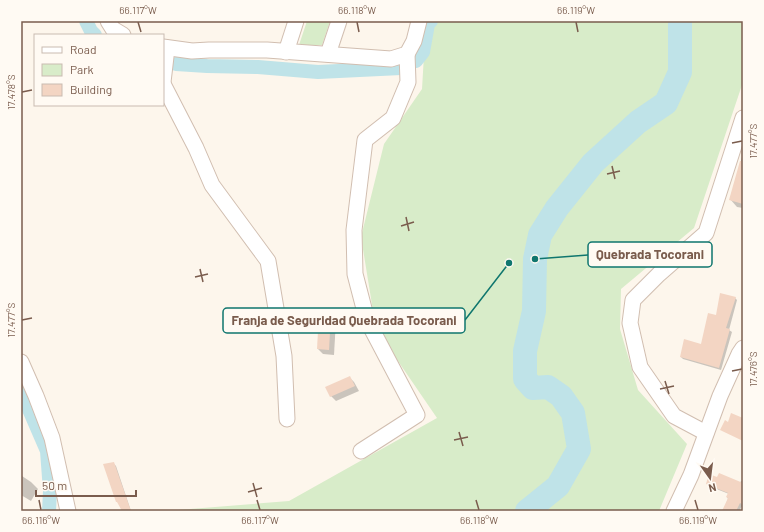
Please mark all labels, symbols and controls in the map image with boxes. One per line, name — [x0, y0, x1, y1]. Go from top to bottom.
text: 66.117°W — [119, 4, 157, 16]
text: 66.118°W — [338, 4, 376, 16]
text: 66.119°W — [557, 4, 595, 16]
legend — [34, 34, 164, 106]
text: Road — [70, 42, 97, 56]
text: Park — [70, 62, 94, 76]
text: 17.478°S — [5, 74, 17, 110]
text: Building — [70, 82, 112, 96]
text: 17.477°S — [747, 123, 759, 158]
callout: Quebrada Tocorani — [588, 242, 712, 267]
text: Quebrada Tocorani — [596, 246, 704, 262]
text: 17.477°S — [5, 302, 17, 337]
callout: Franja de Seguridad Quebrada Tocorani — [223, 308, 465, 333]
text: Franja de Seguridad Quebrada Tocorani — [231, 312, 457, 328]
text: 17.476°S — [747, 351, 759, 387]
north arrow — [690, 458, 730, 498]
scale bar — [36, 472, 136, 498]
text: 50 m — [42, 478, 67, 492]
text: N — [707, 481, 718, 495]
text: 66.116°W — [22, 514, 60, 526]
text: 66.117°W — [241, 514, 279, 526]
text: 66.118°W — [460, 514, 498, 526]
text: 66.119°W — [679, 514, 717, 526]

